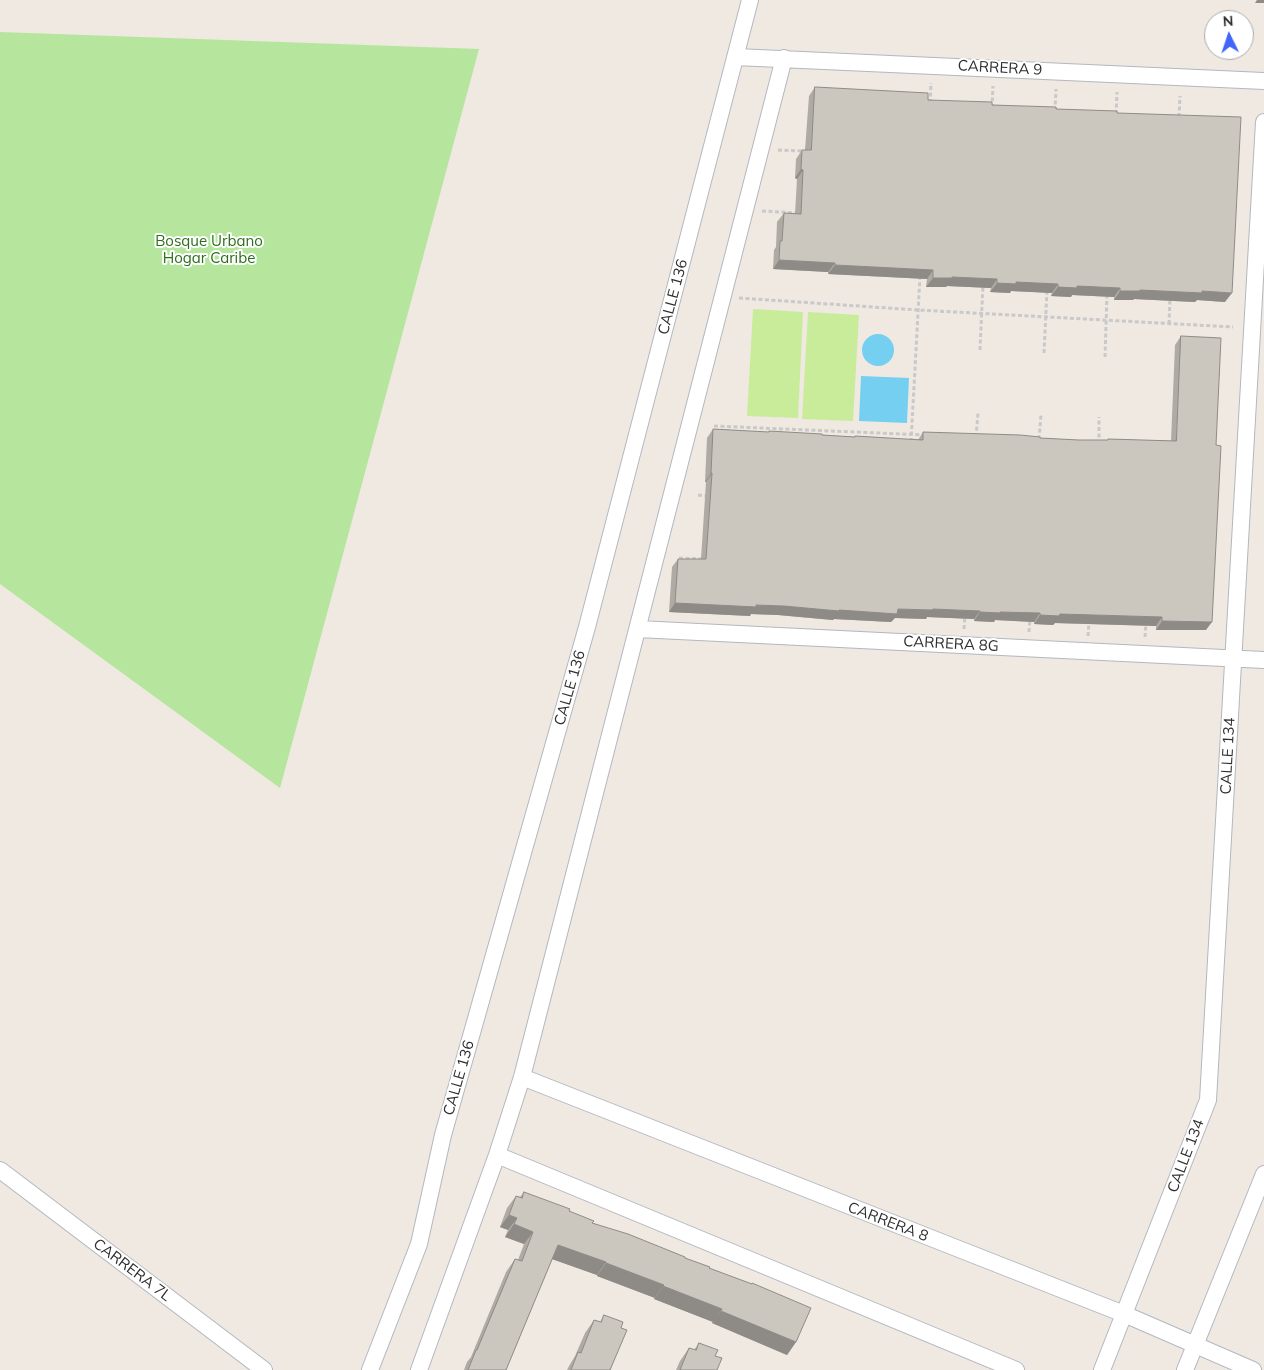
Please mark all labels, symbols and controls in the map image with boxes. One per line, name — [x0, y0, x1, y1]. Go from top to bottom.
north arrow — [1204, 10, 1254, 60]
text: N — [1222, 12, 1234, 30]
street label: CARRERA 9 — [957, 57, 1043, 79]
park label: Bosque Urbano Hogar Caribe — [155, 232, 263, 267]
street label: CALLE 136 — [654, 257, 692, 337]
street label: CARRERA 8G — [903, 633, 999, 655]
street label: CALLE 136 — [551, 648, 589, 728]
street label: CALLE 134 — [1217, 717, 1239, 795]
street label: CALLE 136 — [440, 1038, 478, 1118]
street label: CALLE 134 — [1164, 1117, 1208, 1195]
street label: CARRERA 8 — [845, 1198, 931, 1246]
street label: CARRERA 7L — [89, 1235, 175, 1305]

